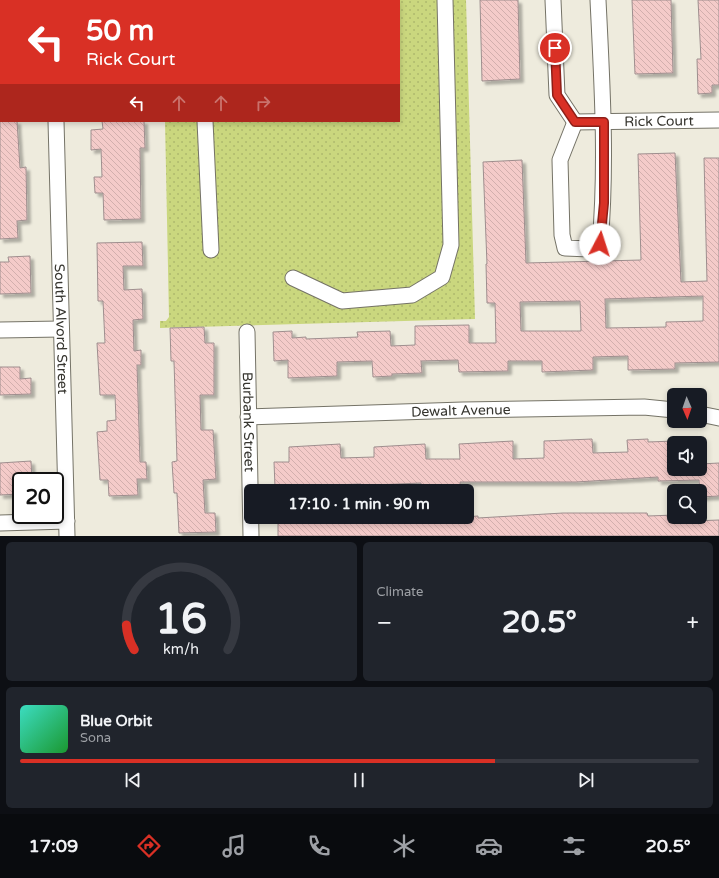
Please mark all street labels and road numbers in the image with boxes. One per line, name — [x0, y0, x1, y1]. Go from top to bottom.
street label: Rick Court — [624, 112, 695, 130]
street label: South Alvord Street — [51, 263, 72, 395]
street label: Burbank Street — [239, 372, 258, 473]
street label: Dewalt Avenue — [411, 401, 511, 420]

